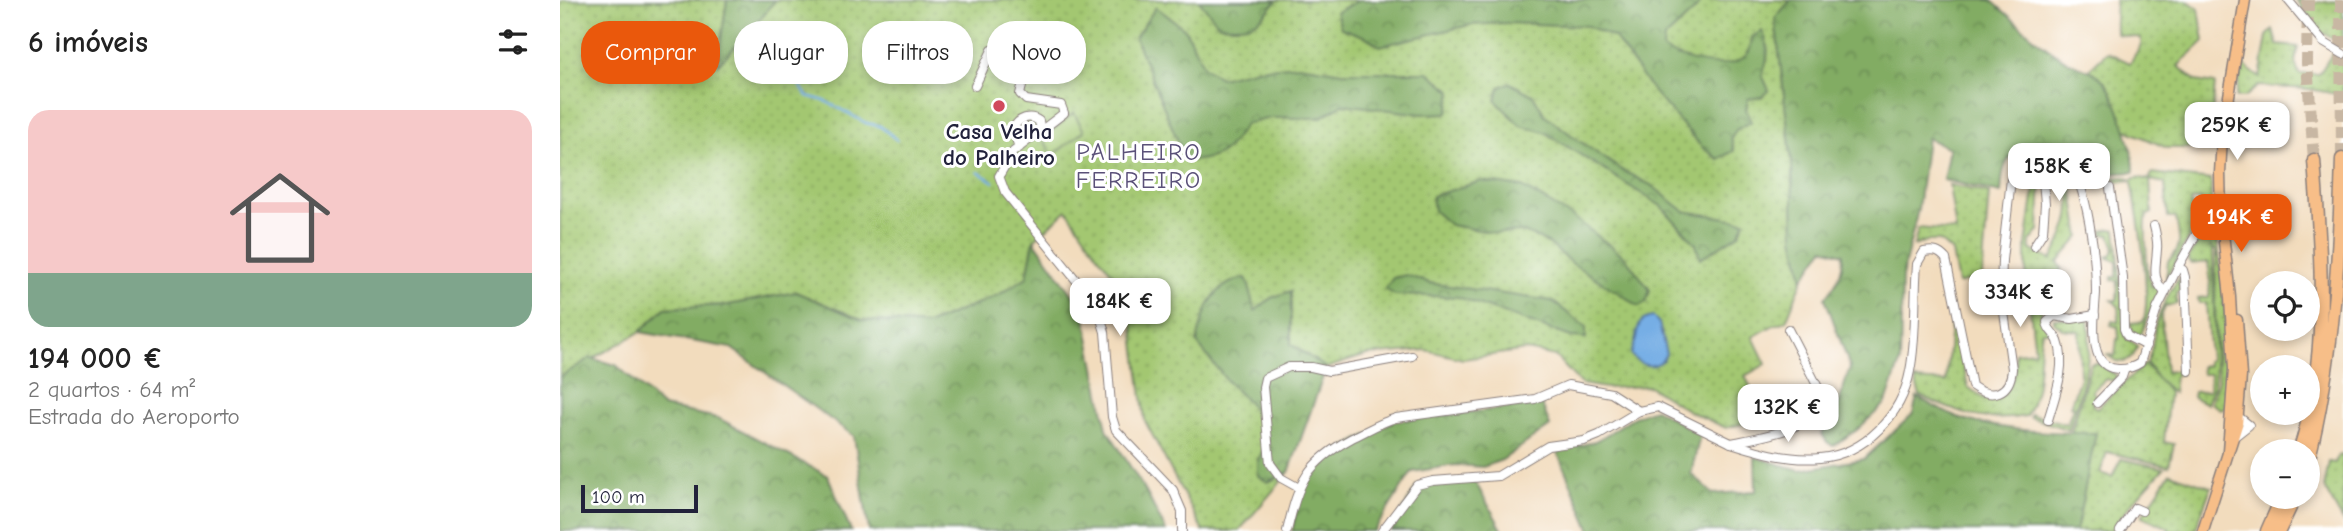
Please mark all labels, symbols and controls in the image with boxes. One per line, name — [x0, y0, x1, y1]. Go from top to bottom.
chip: Comprar — [581, 21, 720, 84]
chip: Alugar — [734, 21, 848, 84]
chip: Filtros — [862, 21, 973, 84]
chip: Novo — [987, 21, 1086, 84]
icon: filters — [494, 23, 532, 61]
text: 6 imóveis — [28, 25, 148, 60]
marker: Casa Velha do Palheiro — [991, 98, 1007, 114]
pin: 259K € — [2180, 102, 2294, 162]
text: 259K € — [2201, 111, 2273, 138]
place label: Casa Velha do Palheiro — [943, 118, 1055, 171]
district label: PALHEIRO FERREIRO — [1076, 138, 1202, 194]
pin: 158K € — [2002, 144, 2116, 203]
text: 158K € — [2024, 152, 2094, 179]
icon: home — [217, 155, 343, 281]
pin: 194K € — [2184, 194, 2298, 254]
text: 194K € — [2207, 203, 2275, 230]
pin: 334K € — [1963, 270, 2077, 329]
map controls — [2250, 271, 2320, 509]
button: locate — [2250, 271, 2320, 341]
pin: 184K € — [1063, 278, 1177, 338]
text: 334K € — [1985, 278, 2055, 305]
text: 184K € — [1086, 287, 1154, 314]
text: 194 000 € — [28, 341, 163, 376]
button: + — [2250, 355, 2320, 425]
text: 2 quartos · 64 m² — [28, 376, 195, 403]
pin: 132K € — [1731, 384, 1845, 444]
text: 132K € — [1754, 393, 1822, 420]
text: Estrada do Aeroporto — [28, 403, 240, 430]
button: − — [2250, 439, 2320, 509]
scale bar — [581, 482, 698, 514]
text: 100 m — [592, 486, 645, 508]

